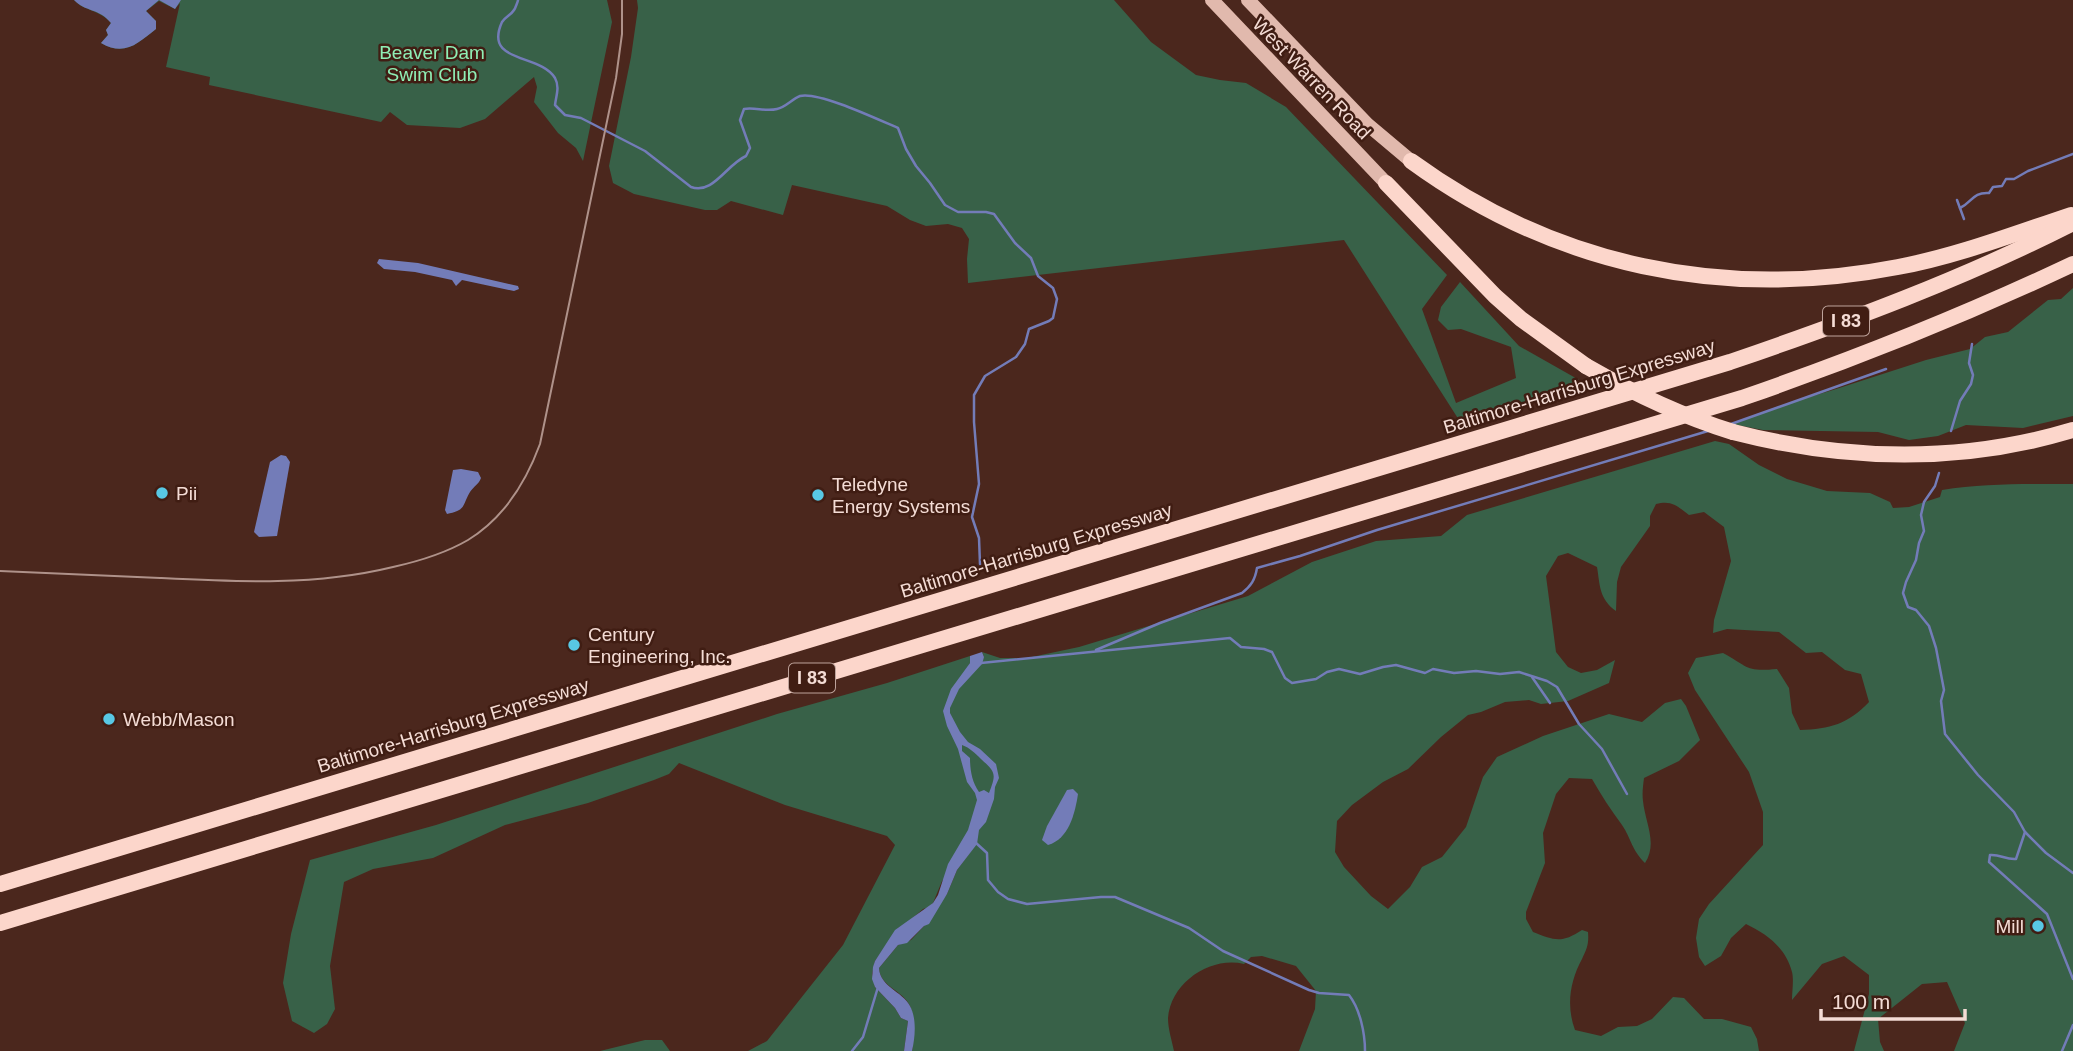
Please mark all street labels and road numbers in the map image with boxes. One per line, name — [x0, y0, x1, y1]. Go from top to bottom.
street label: West Warren Road — [1248, 13, 1375, 143]
road number: I 83 — [1823, 306, 1869, 335]
street label: Baltimore-Harrisburg Expressway — [1441, 335, 1718, 438]
street label: Baltimore-Harrisburg Expressway — [898, 499, 1175, 602]
road number: I 83 — [789, 664, 835, 692]
street label: Baltimore-Harrisburg Expressway — [315, 674, 592, 777]

